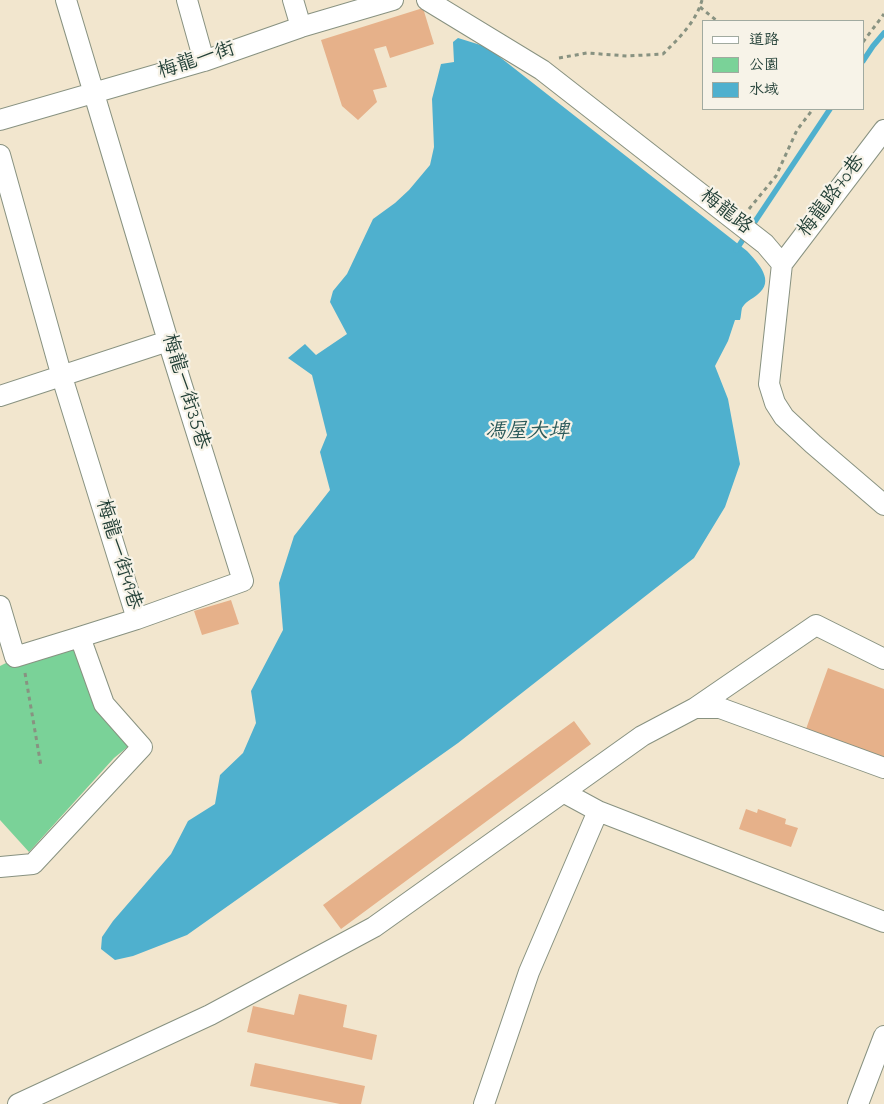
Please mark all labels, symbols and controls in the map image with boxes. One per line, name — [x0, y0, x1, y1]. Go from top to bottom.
legend — [702, 20, 864, 110]
text: 道路 — [749, 29, 779, 51]
street label: 梅龍一街 — [155, 38, 239, 86]
text: 公園 — [749, 54, 779, 76]
text: 水域 — [749, 79, 779, 101]
street label: 梅龍路70巷 — [794, 151, 872, 243]
street label: 梅龍路 — [694, 185, 756, 241]
street label: 梅龍一街35巷 — [155, 331, 213, 453]
water label: 馮屋大埤 — [485, 421, 569, 447]
street label: 梅龍一街49巷 — [89, 497, 145, 613]

